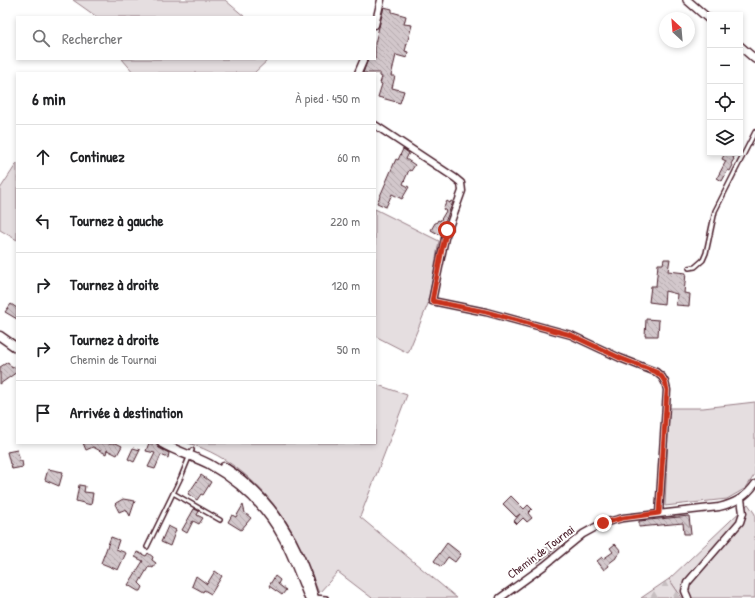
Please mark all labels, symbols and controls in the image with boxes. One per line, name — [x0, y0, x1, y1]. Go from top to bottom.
north arrow — [659, 12, 695, 48]
map controls — [707, 12, 743, 156]
button: + — [707, 12, 743, 48]
search box — [16, 16, 376, 60]
icon: search — [30, 27, 52, 49]
text: Rechercher — [62, 28, 123, 49]
button: − — [707, 48, 743, 84]
button: locate — [707, 84, 743, 120]
text: 6 min — [32, 87, 66, 110]
text: À pied · 450 m — [295, 89, 360, 107]
button: layers — [707, 120, 743, 156]
icon: ahead — [32, 146, 54, 168]
text: Continuez — [70, 146, 125, 167]
text: 60 m — [337, 148, 360, 166]
icon: left — [32, 210, 54, 232]
text: Tournez à gauche — [70, 210, 163, 231]
text: 220 m — [330, 212, 360, 230]
route start — [438, 221, 456, 239]
icon: right — [32, 274, 54, 296]
text: Tournez à droite — [70, 274, 159, 295]
text: 120 m — [332, 276, 360, 294]
text: Tournez à droite — [70, 329, 159, 350]
icon: right — [32, 338, 54, 360]
text: 50 m — [337, 340, 360, 358]
text: Chemin de Tournai — [70, 350, 157, 368]
icon: arrive — [32, 402, 54, 424]
text: Arrivée à destination — [70, 402, 183, 423]
route end — [594, 514, 612, 532]
street label: Chemin de Tournai — [504, 521, 578, 583]

